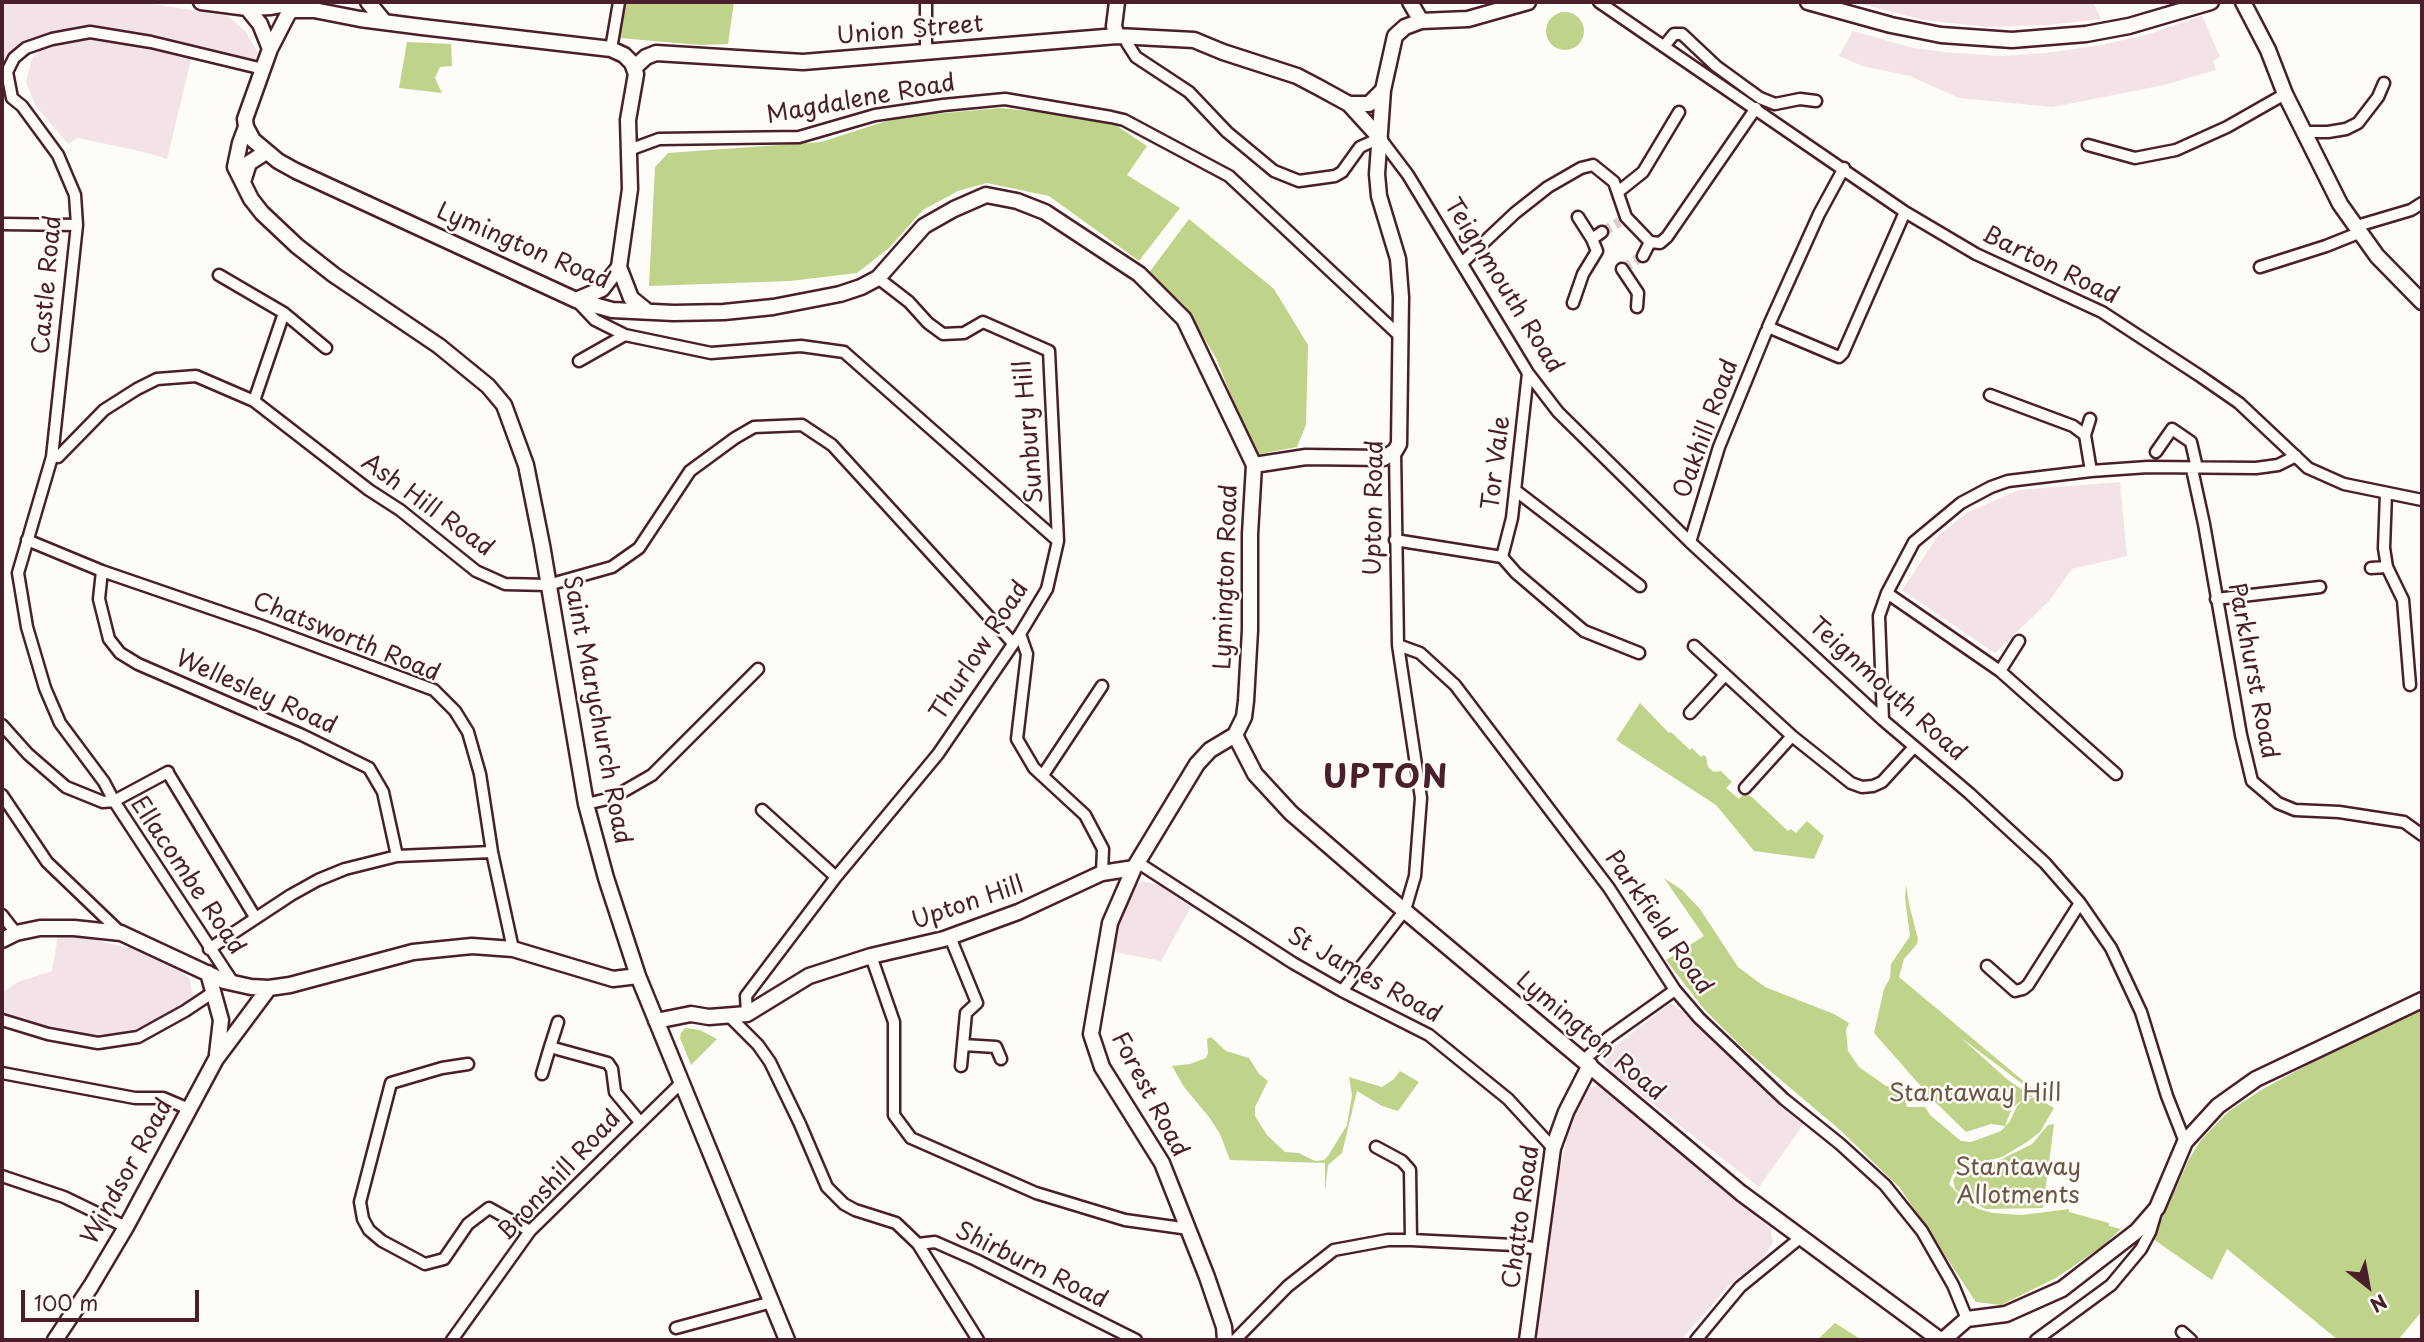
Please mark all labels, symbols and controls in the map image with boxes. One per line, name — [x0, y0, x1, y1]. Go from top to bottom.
street label: Union Street — [835, 10, 985, 52]
street label: Magdalene Road — [764, 69, 958, 131]
street label: Teignmouth Road — [1437, 193, 1569, 379]
street label: Lymington Road — [432, 197, 614, 297]
street label: Castle Road — [28, 214, 68, 356]
street label: Barton Road — [1977, 221, 2123, 311]
street label: Oakhill Road — [1669, 356, 1745, 502]
street label: Sunbury Hill — [1009, 359, 1051, 505]
street label: Tor Vale — [1477, 414, 1517, 512]
street label: Upton Road — [1359, 440, 1391, 576]
street label: Ash Hill Road — [355, 449, 499, 563]
street label: Lymington Road — [1209, 484, 1245, 670]
street label: Saint Marychurch Road — [556, 573, 636, 847]
street label: Thurlow Road — [924, 576, 1036, 726]
street label: Parkhurst Road — [2221, 580, 2283, 762]
street label: Chatsworth Road — [248, 587, 444, 689]
street label: Teignmouth Road — [1803, 612, 1971, 768]
street label: Wellesley Road — [171, 645, 341, 741]
district label: UPTON — [1323, 760, 1449, 798]
street label: Ellacombe Road — [123, 791, 251, 961]
street label: Parkfield Road — [1598, 846, 1718, 1000]
street label: Upton Hill — [908, 871, 1028, 937]
street label: St James Road — [1282, 922, 1446, 1030]
street label: Lymington Road — [1510, 966, 1670, 1108]
street label: Forest Road — [1104, 1028, 1194, 1162]
park label: Stantaway Hill — [1889, 1080, 2061, 1108]
street label: Windsor Road — [76, 1094, 180, 1250]
street label: Bronshill Road — [492, 1105, 628, 1247]
street label: Chatto Road — [1498, 1144, 1546, 1290]
park label: Stantaway Allotments — [1955, 1154, 2081, 1210]
street label: Shirburn Road — [950, 1217, 1112, 1315]
north arrow — [2333, 1251, 2403, 1321]
scale bar — [24, 1276, 203, 1320]
text: 100 m — [34, 1286, 98, 1318]
text: N — [2365, 1288, 2392, 1320]

